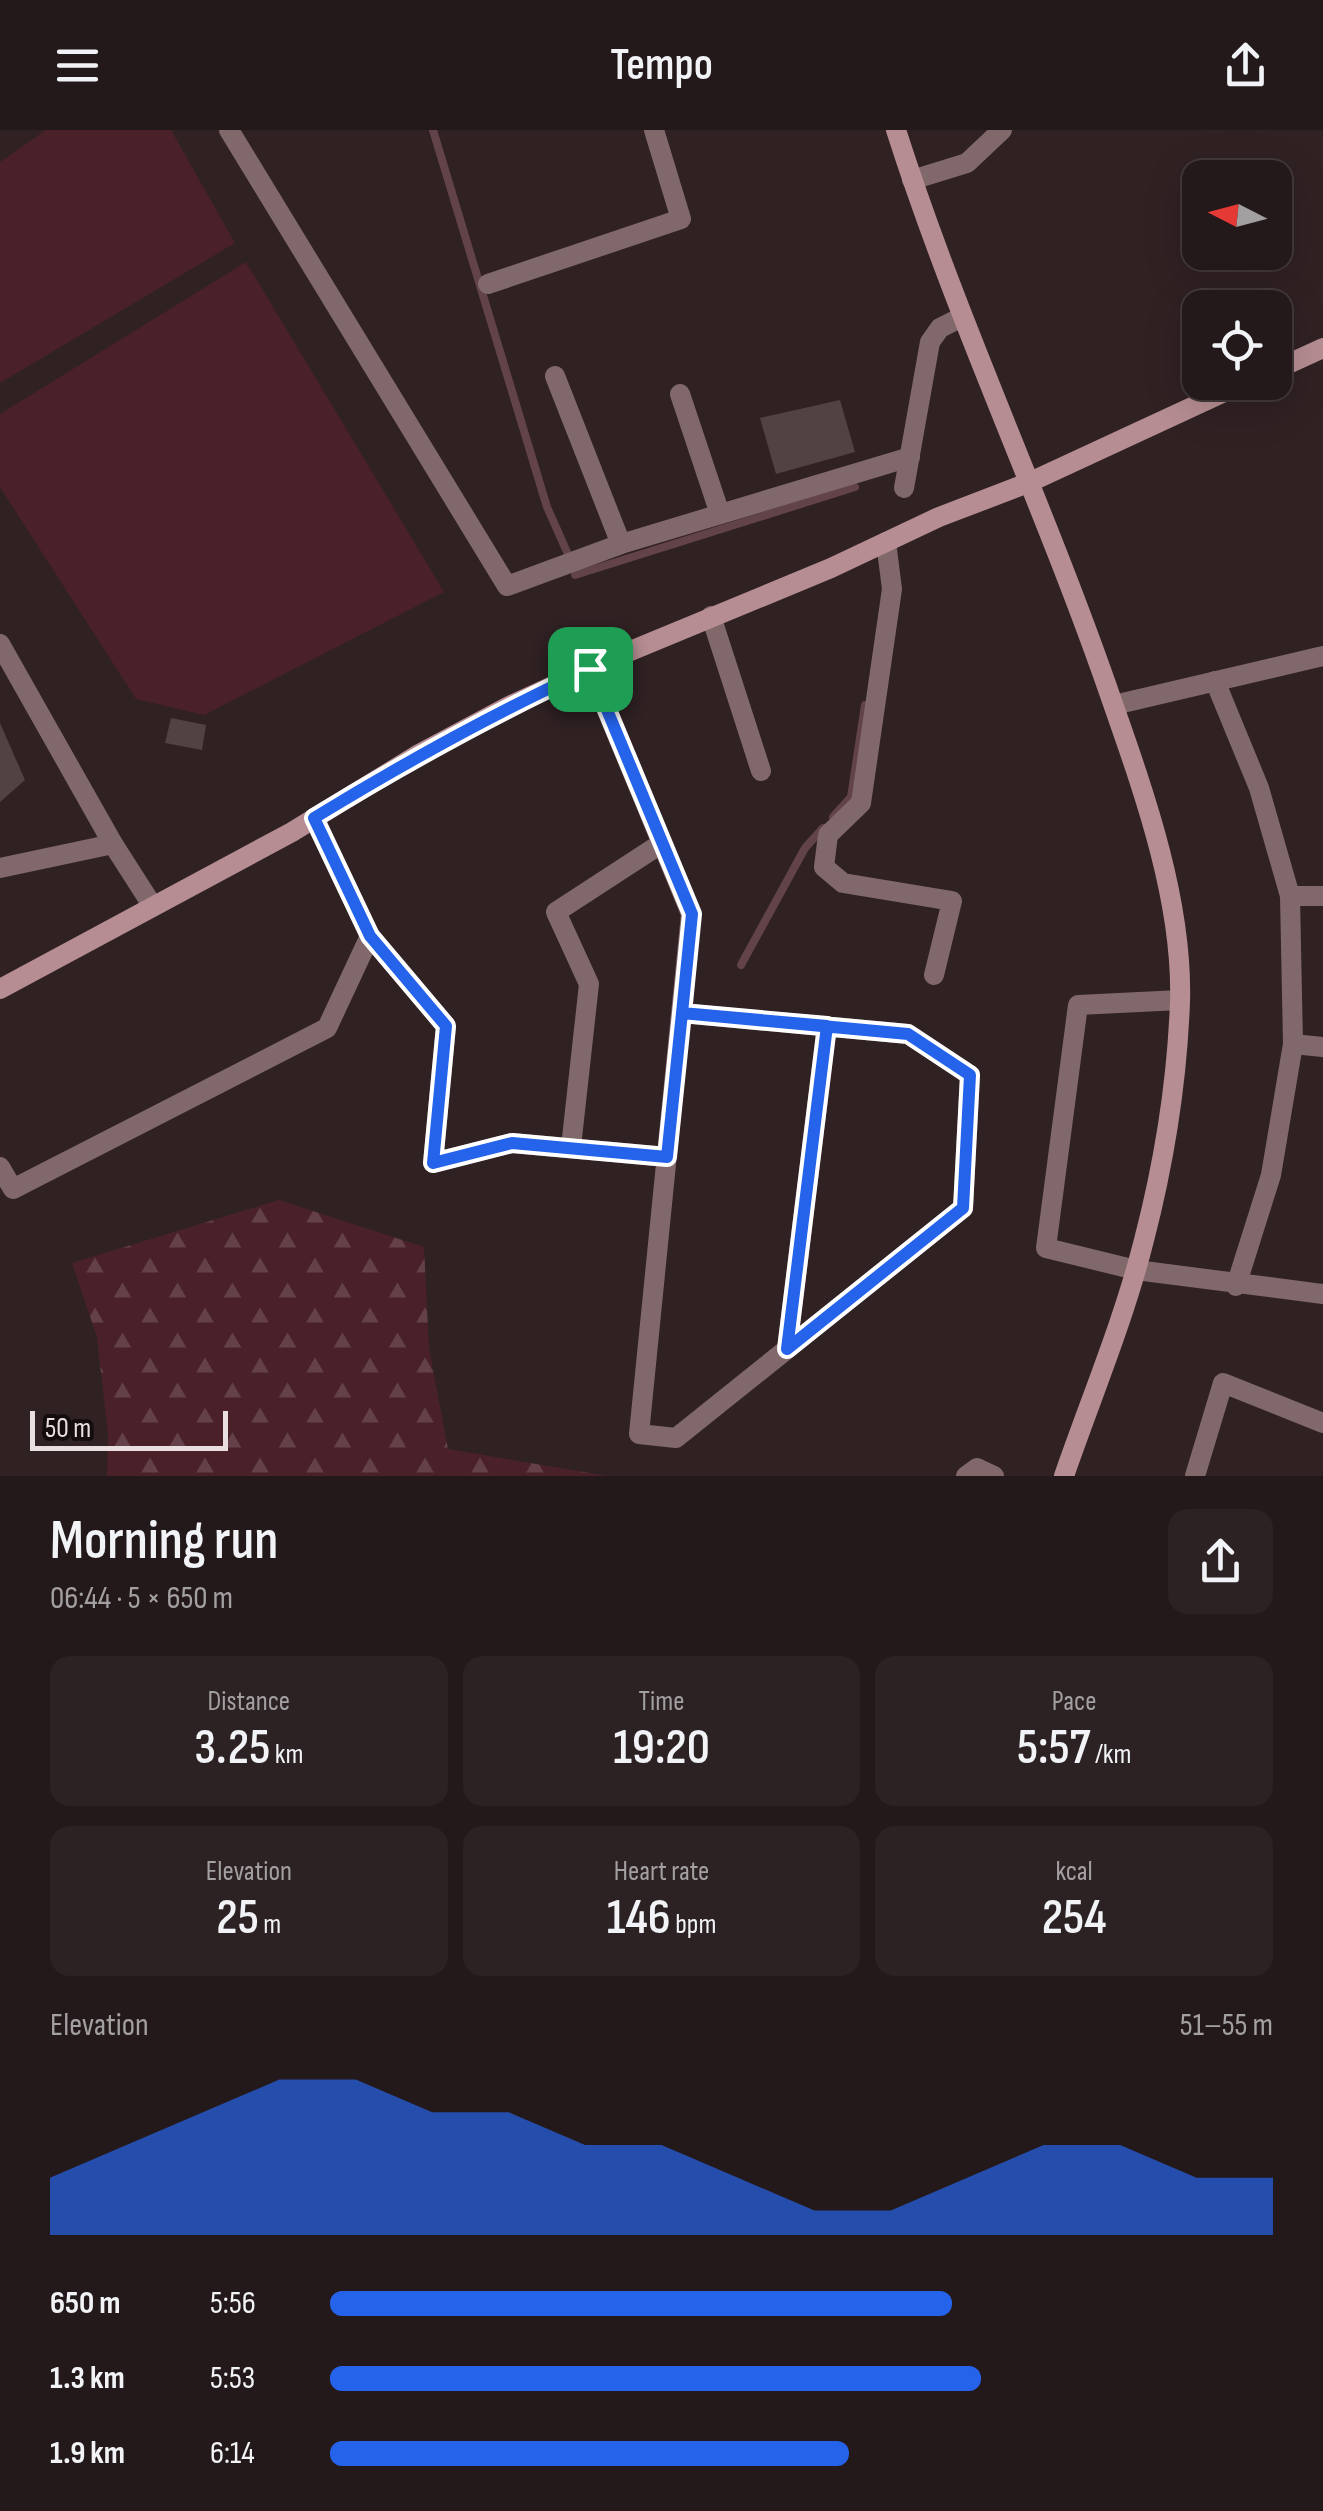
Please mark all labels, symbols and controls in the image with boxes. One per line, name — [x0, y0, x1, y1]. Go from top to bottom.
icon: menu — [50, 38, 105, 93]
text: Tempo — [610, 38, 713, 93]
icon: share — [1218, 38, 1273, 93]
north arrow — [1182, 160, 1292, 270]
map controls — [1182, 160, 1292, 400]
button: locate — [1182, 290, 1292, 400]
pin — [548, 627, 633, 712]
icon: arrive — [563, 642, 618, 697]
scale bar — [30, 1406, 228, 1450]
text: 50 m — [45, 1412, 91, 1445]
text: Morning run — [50, 1508, 278, 1575]
button: share — [1168, 1509, 1273, 1614]
text: 06:44 · 5 × 650 m — [50, 1579, 233, 1618]
text: Distance — [208, 1685, 290, 1718]
text: Time — [639, 1685, 684, 1718]
text: Pace — [1052, 1685, 1096, 1718]
text: 3.25 — [194, 1718, 270, 1778]
text: 19:20 — [613, 1718, 710, 1778]
text: 5:57 — [1017, 1718, 1091, 1778]
text: km — [270, 1738, 303, 1771]
text: /km — [1091, 1738, 1131, 1771]
text: Elevation — [206, 1855, 292, 1888]
text: Heart rate — [614, 1855, 709, 1888]
text: kcal — [1056, 1855, 1093, 1888]
text: 25 — [216, 1888, 259, 1948]
text: 146 — [607, 1888, 671, 1948]
text: 254 — [1042, 1888, 1107, 1948]
text: m — [259, 1908, 281, 1941]
text: bpm — [671, 1908, 716, 1941]
text: Elevation — [50, 2006, 149, 2045]
text: 51–55 m — [1180, 2006, 1273, 2045]
text: 650 m — [50, 2284, 121, 2323]
text: 5:56 — [210, 2284, 256, 2323]
text: 1.3 km — [50, 2359, 125, 2398]
text: 5:53 — [210, 2359, 255, 2398]
text: 1.9 km — [50, 2434, 125, 2473]
text: 6:14 — [210, 2434, 255, 2473]

